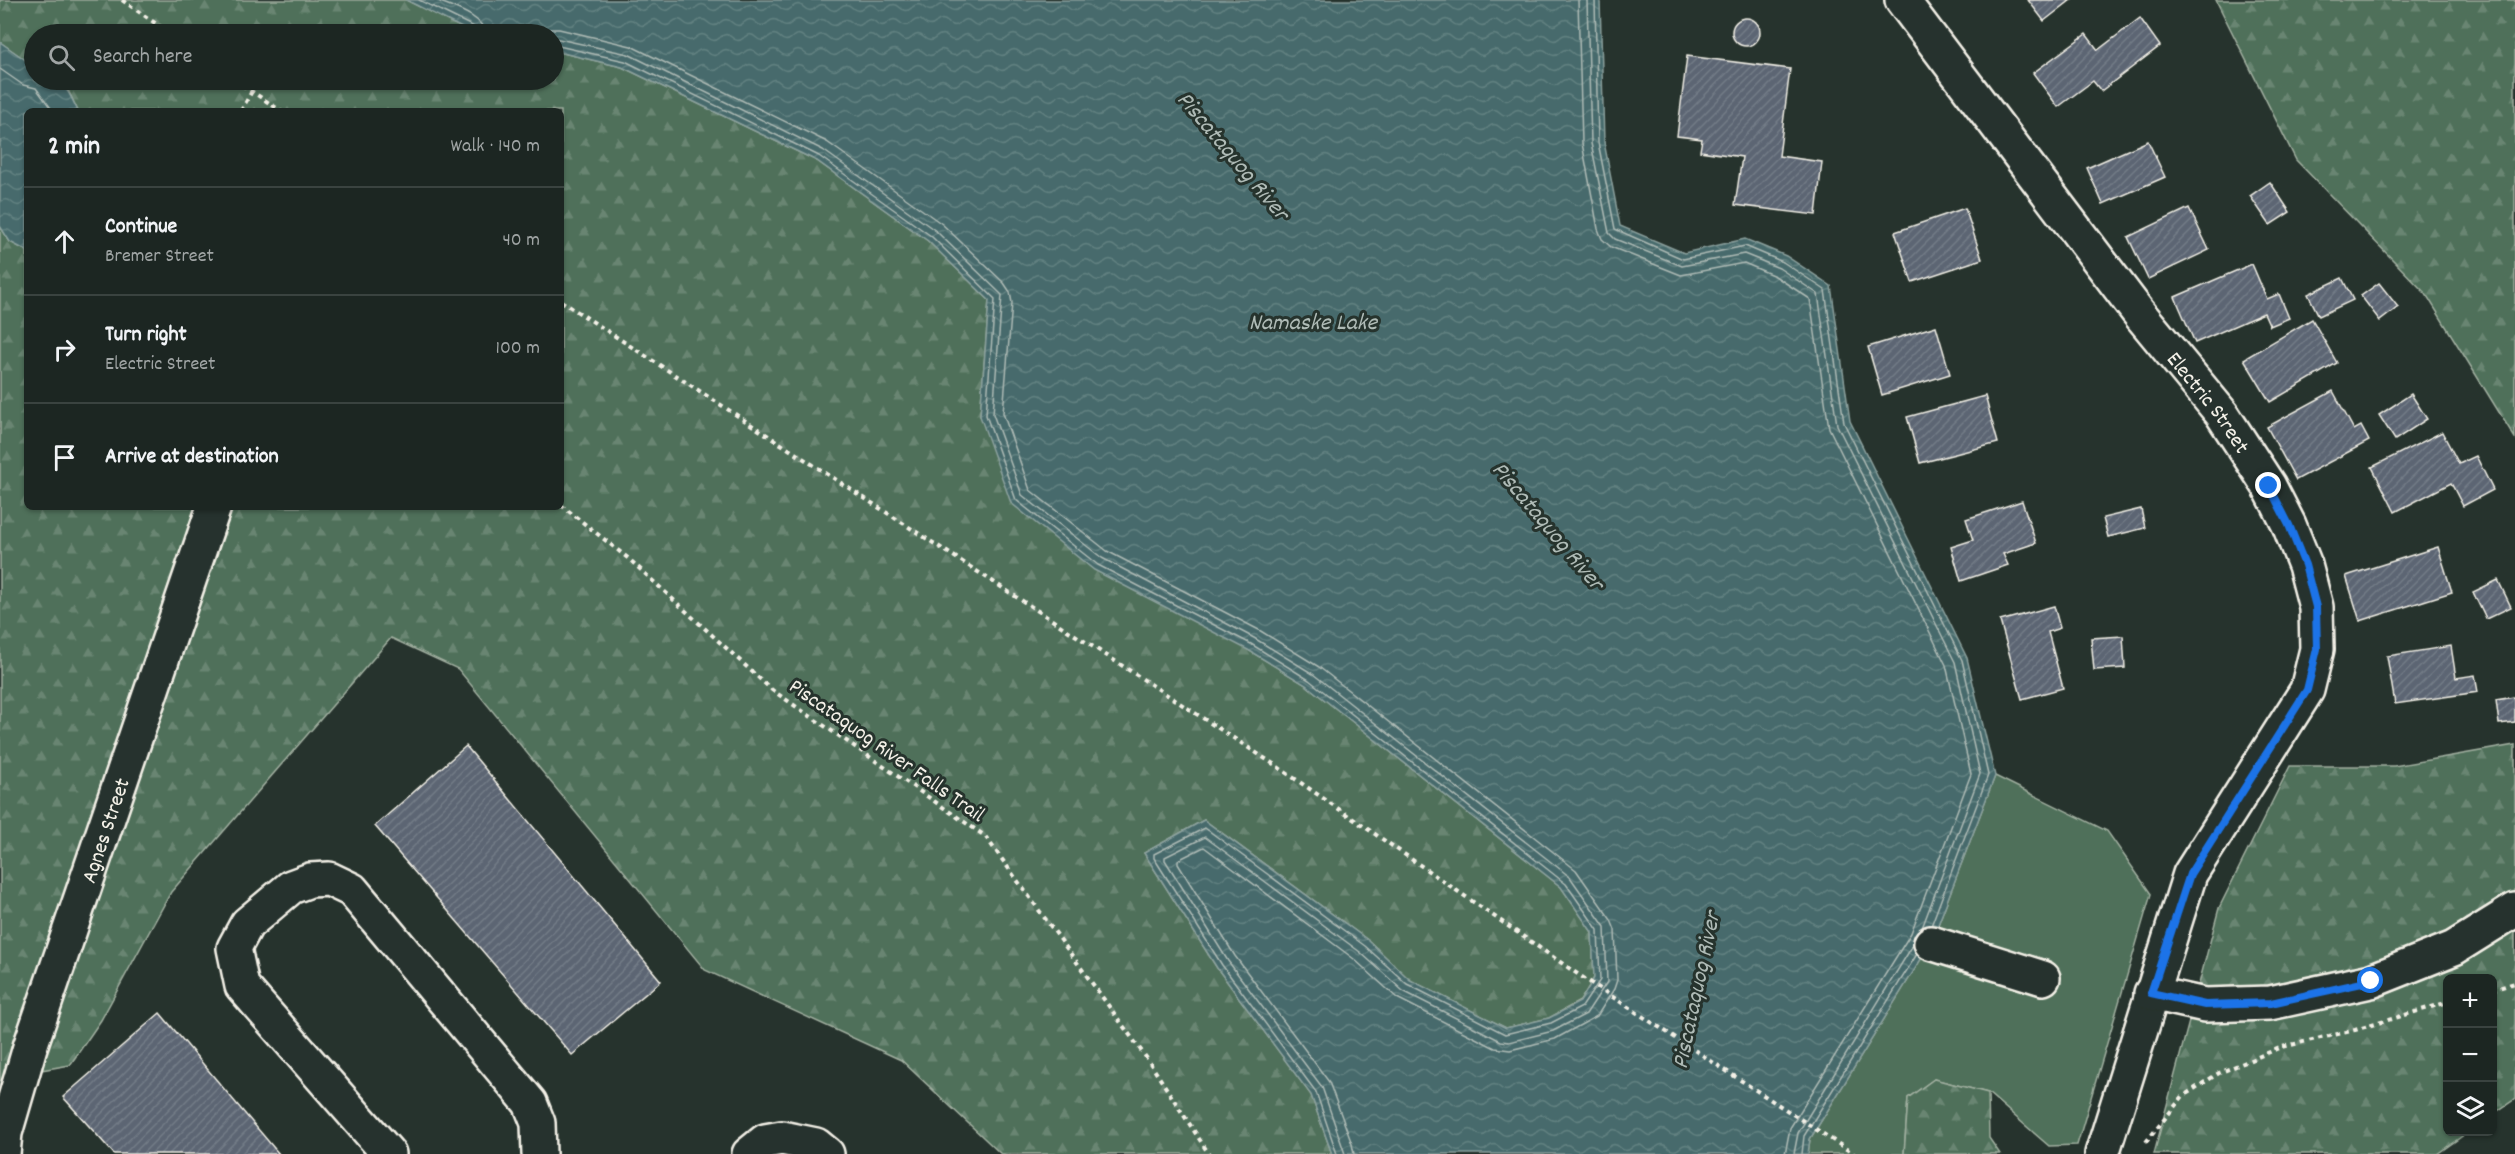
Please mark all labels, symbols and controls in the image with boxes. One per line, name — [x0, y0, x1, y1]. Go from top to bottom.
search box — [24, 24, 564, 90]
icon: search — [45, 41, 78, 74]
text: Search here — [93, 42, 192, 73]
water label: Piscataquog River — [1167, 85, 1298, 231]
text: 2 min — [48, 129, 100, 166]
text: Walk · 140 m — [451, 133, 540, 161]
text: Continue — [105, 212, 177, 243]
icon: ahead — [48, 225, 81, 258]
text: 40 m — [502, 227, 540, 255]
text: Bremer Street — [105, 243, 214, 271]
water label: Namaske Lake — [1249, 307, 1379, 341]
text: Turn right — [105, 320, 187, 351]
icon: right — [48, 333, 81, 366]
text: 100 m — [496, 335, 540, 363]
street label: Electric Street — [2158, 346, 2256, 461]
text: Electric Street — [105, 351, 215, 379]
icon: arrive — [48, 441, 81, 474]
text: Arrive at destination — [105, 442, 279, 473]
water label: Piscataquog River — [1482, 455, 1613, 601]
route end — [2255, 472, 2281, 498]
street label: Piscataquog River Falls Trail — [782, 672, 990, 831]
street label: Agnes Street — [75, 774, 140, 888]
water label: Piscataquog River — [1665, 906, 1732, 1072]
route start — [2357, 967, 2383, 993]
map controls — [2443, 974, 2497, 1136]
button: + — [2443, 974, 2497, 1028]
button: − — [2443, 1028, 2497, 1082]
button: layers — [2443, 1082, 2497, 1136]

